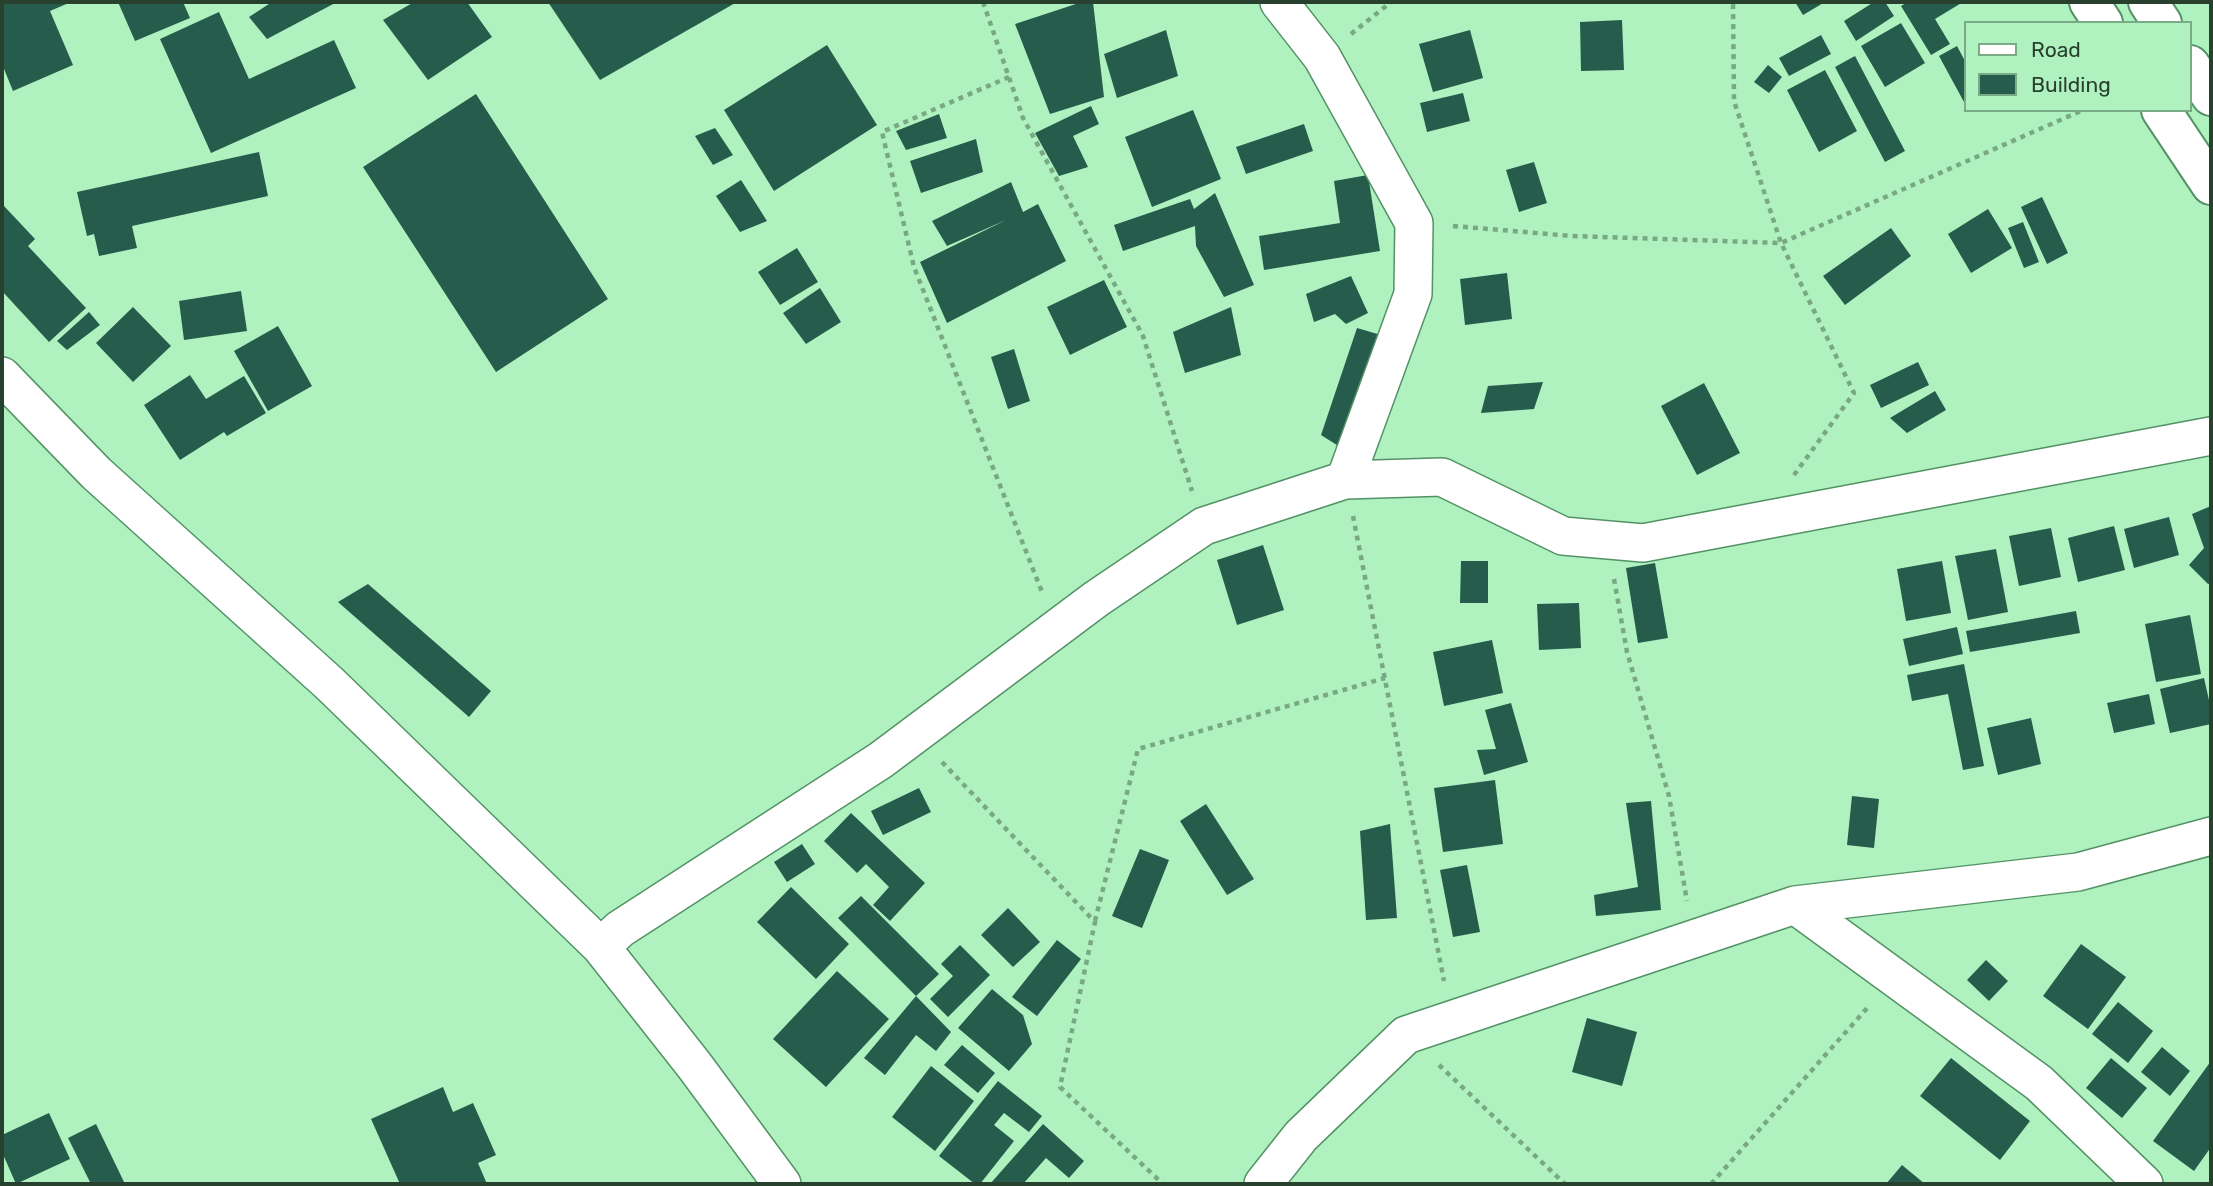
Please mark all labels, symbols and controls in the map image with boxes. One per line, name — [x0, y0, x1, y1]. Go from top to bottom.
legend — [1965, 21, 2192, 112]
text: Road — [2031, 37, 2081, 62]
text: Building — [2031, 72, 2111, 97]

